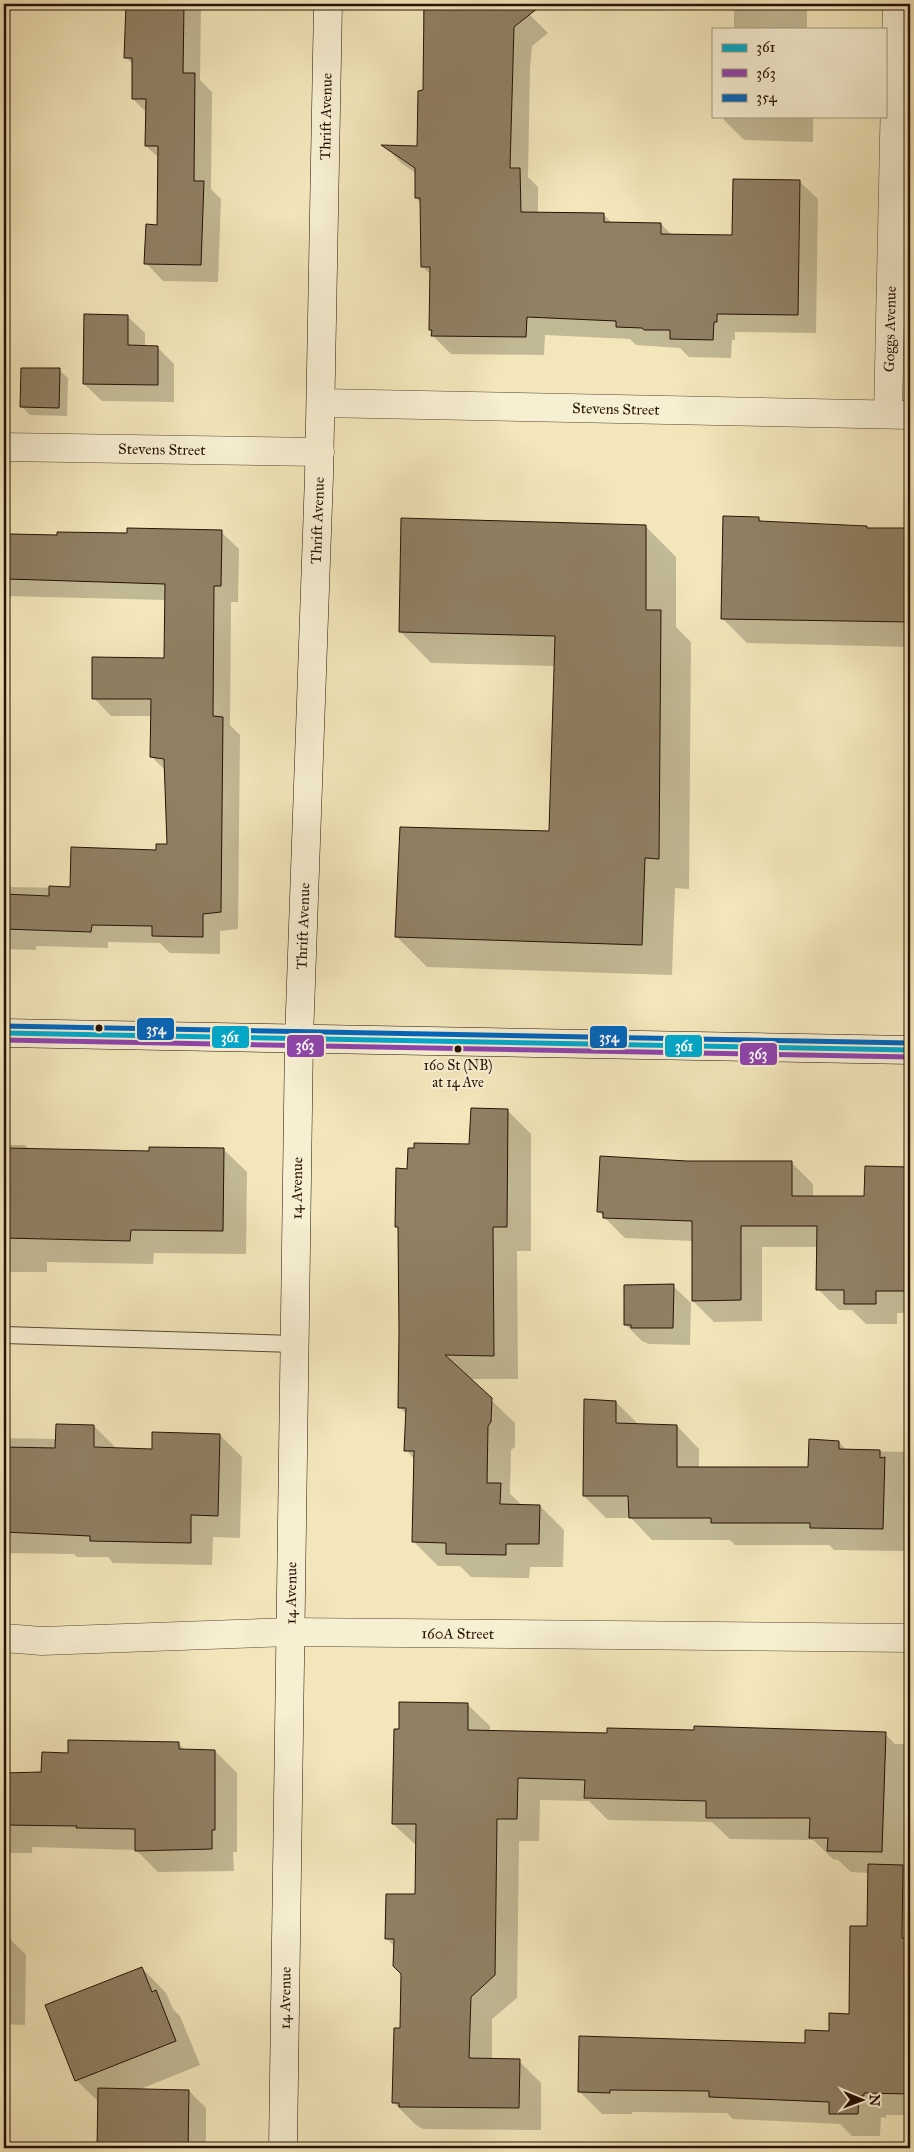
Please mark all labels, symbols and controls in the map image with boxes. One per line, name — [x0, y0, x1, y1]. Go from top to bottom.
legend — [712, 28, 886, 118]
text: 361 — [756, 38, 776, 56]
text: 363 — [756, 64, 776, 82]
street label: Thrift Avenue — [316, 73, 336, 160]
text: 354 — [756, 88, 778, 106]
street label: Goggs Avenue — [880, 286, 900, 372]
street label: Stevens Street — [572, 399, 661, 419]
street label: Stevens Street — [118, 440, 207, 459]
street label: Thrift Avenue — [307, 477, 328, 564]
street label: Thrift Avenue — [292, 882, 314, 970]
line badge: 354 — [136, 1017, 175, 1041]
text: 354 — [146, 1021, 167, 1039]
unlabelled marker — [94, 1023, 104, 1033]
line badge: 361 — [211, 1025, 250, 1049]
line badge: 354 — [589, 1025, 628, 1049]
text: 361 — [221, 1029, 240, 1047]
text: 354 — [599, 1029, 620, 1047]
line badge: 363 — [286, 1034, 325, 1058]
line badge: 361 — [664, 1034, 703, 1058]
text: 363 — [296, 1037, 315, 1055]
text: 361 — [675, 1038, 694, 1056]
line badge: 363 — [739, 1042, 778, 1066]
marker: 160 St (NB) at 14 Ave — [453, 1044, 463, 1054]
text: 363 — [749, 1046, 768, 1064]
place label: 160 St (NB) at 14 Ave — [424, 1057, 492, 1091]
street label: 14 Avenue — [287, 1157, 306, 1220]
street label: 14 Avenue — [282, 1562, 300, 1624]
street label: 160A Street — [421, 1624, 495, 1643]
street label: 14 Avenue — [276, 1967, 295, 2029]
north arrow — [836, 2074, 886, 2124]
text: N — [866, 2094, 883, 2106]

